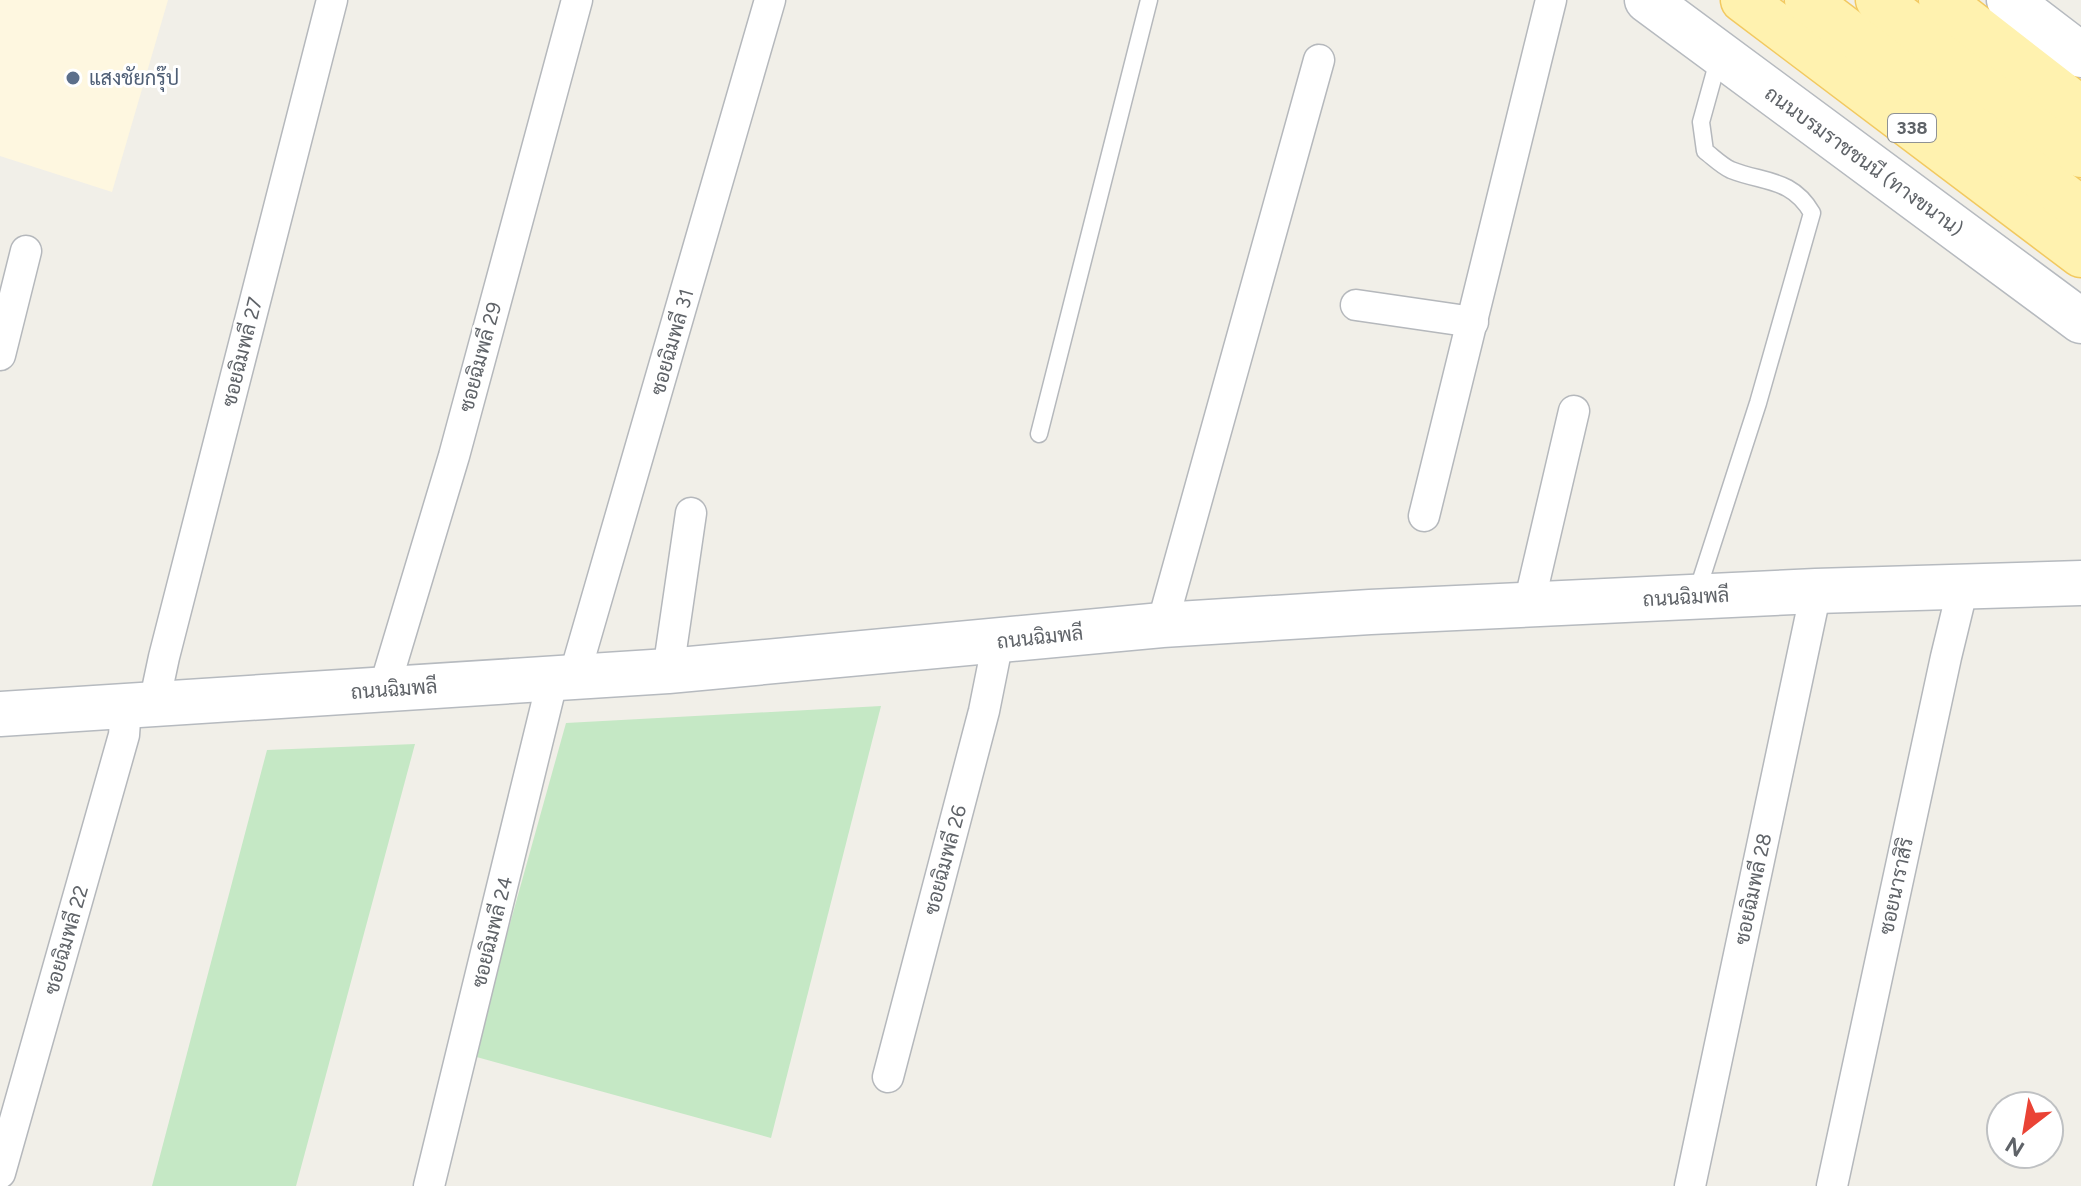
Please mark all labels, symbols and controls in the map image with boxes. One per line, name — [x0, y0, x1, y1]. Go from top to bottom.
place label: แสงชัยกรุ๊ป — [89, 65, 179, 92]
marker: แสงชัยกรุ๊ป — [64, 69, 82, 87]
street label: ถนนบรมราชชนนี (ทางขนาน) — [1760, 80, 1968, 241]
road number: 338 — [1888, 114, 1936, 142]
street label: ซอยฉิมพลี 31 — [644, 286, 699, 398]
street label: ซอยฉิมพลี 27 — [216, 294, 267, 409]
street label: ซอยฉิมพลี 29 — [453, 299, 506, 414]
street label: ถนนฉิมพลี — [1642, 582, 1730, 611]
street label: ถนนฉิมพลี — [995, 620, 1084, 653]
street label: ถนนฉิมพลี — [350, 673, 438, 704]
street label: ซอยฉิมพลี 26 — [918, 802, 971, 917]
street label: ซอยฉิมพลี 28 — [1728, 831, 1777, 947]
street label: ซอยนาราสิริ — [1874, 835, 1918, 937]
street label: ซอยฉิมพลี 24 — [466, 874, 517, 990]
street label: ซอยฉิมพลี 22 — [38, 882, 93, 997]
north arrow — [1985, 1090, 2065, 1170]
text: N — [2001, 1131, 2029, 1163]

